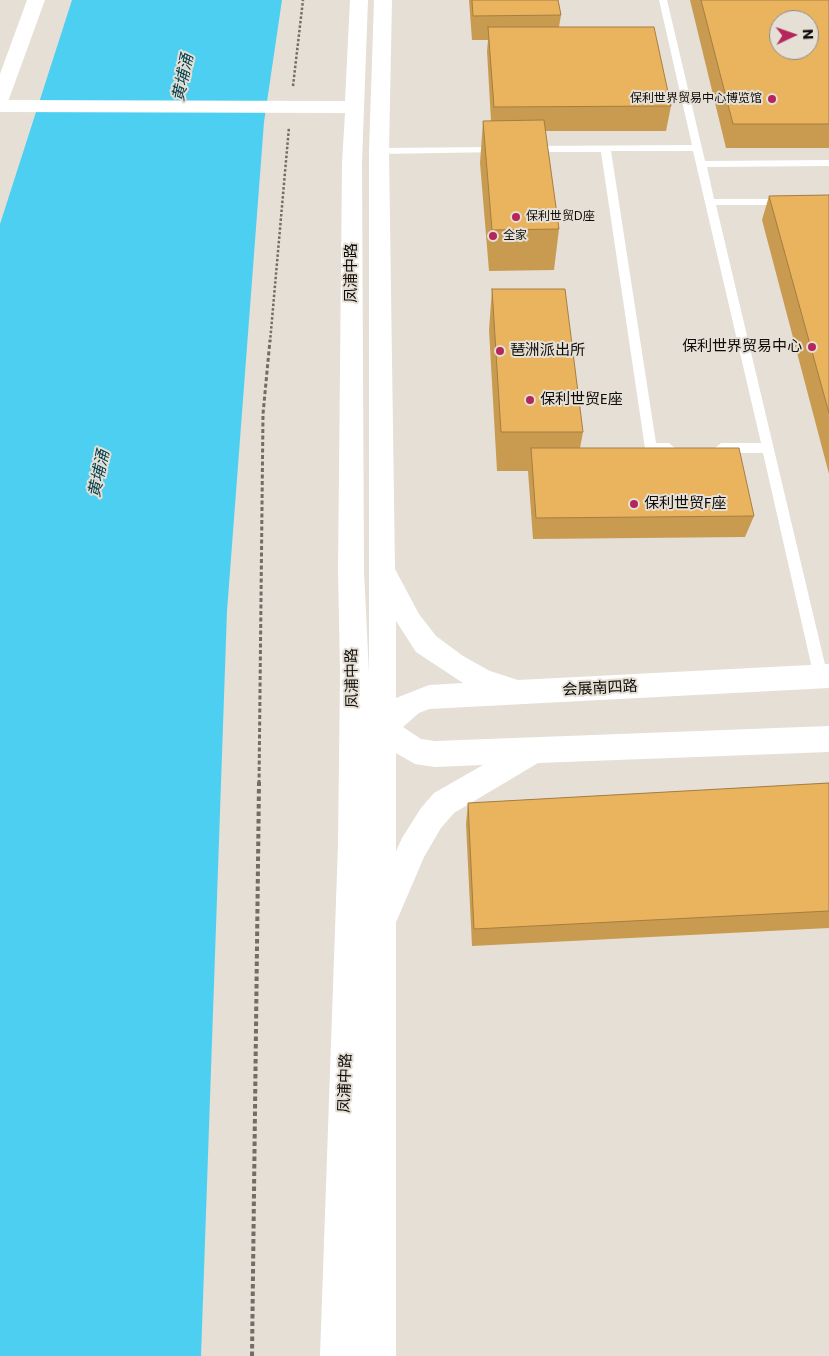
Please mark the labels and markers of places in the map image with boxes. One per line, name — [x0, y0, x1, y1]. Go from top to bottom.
place label: 保利世界贸易中心博览馆 — [630, 92, 762, 106]
marker: 保利世界贸易中心博览馆 — [766, 93, 778, 105]
place label: 保利世贸D座 — [526, 210, 594, 224]
marker: 保利世贸D座 — [510, 211, 522, 223]
place label: 全家 — [503, 229, 527, 243]
marker: 全家 — [487, 230, 499, 242]
place label: 保利世界贸易中心 — [682, 338, 802, 356]
marker: 保利世界贸易中心 — [806, 341, 818, 353]
place label: 琶洲派出所 — [510, 342, 585, 360]
marker: 琶洲派出所 — [494, 345, 506, 357]
place label: 保利世贸E座 — [540, 391, 623, 409]
marker: 保利世贸E座 — [524, 394, 536, 406]
place label: 保利世贸F座 — [644, 495, 727, 513]
marker: 保利世贸F座 — [628, 498, 640, 510]

